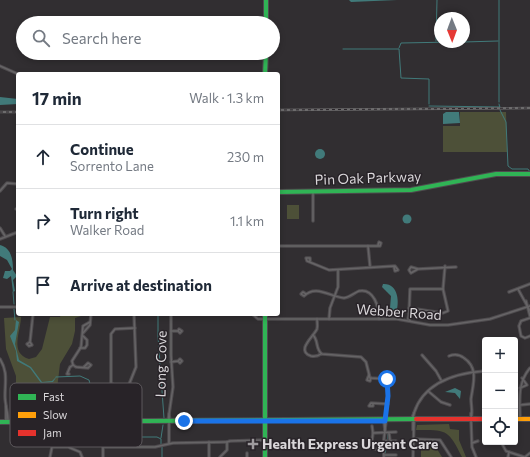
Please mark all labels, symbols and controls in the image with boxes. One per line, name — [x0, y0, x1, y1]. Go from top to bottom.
north arrow — [434, 12, 470, 48]
search box — [16, 16, 280, 60]
icon: search — [30, 27, 52, 49]
text: Search here — [62, 29, 141, 47]
text: 17 min — [32, 88, 82, 109]
text: Walk · 1.3 km — [189, 90, 264, 106]
text: Continue — [70, 140, 134, 158]
icon: ahead — [32, 146, 54, 168]
text: 230 m — [227, 149, 264, 165]
text: Sorrento Lane — [70, 158, 154, 174]
street label: Pin Oak Parkway — [314, 167, 422, 188]
text: Turn right — [70, 204, 139, 222]
icon: right — [32, 210, 54, 232]
text: 1.1 km — [230, 213, 264, 229]
text: Walker Road — [70, 222, 144, 238]
icon: arrive — [32, 274, 54, 296]
text: Arrive at destination — [70, 276, 212, 294]
street label: Webber Road — [356, 300, 442, 323]
street label: Long Cove — [151, 330, 170, 397]
map controls — [482, 337, 518, 445]
button: + — [482, 337, 518, 373]
route start — [378, 370, 396, 388]
button: − — [482, 373, 518, 409]
legend — [10, 383, 142, 447]
text: Fast — [43, 390, 65, 403]
text: Slow — [43, 408, 68, 421]
button: locate — [482, 409, 518, 445]
route end — [175, 412, 193, 430]
text: Jam — [43, 426, 62, 440]
place label: Health Express Urgent Care — [262, 435, 438, 452]
marker: Health Express Urgent Care — [247, 438, 259, 450]

